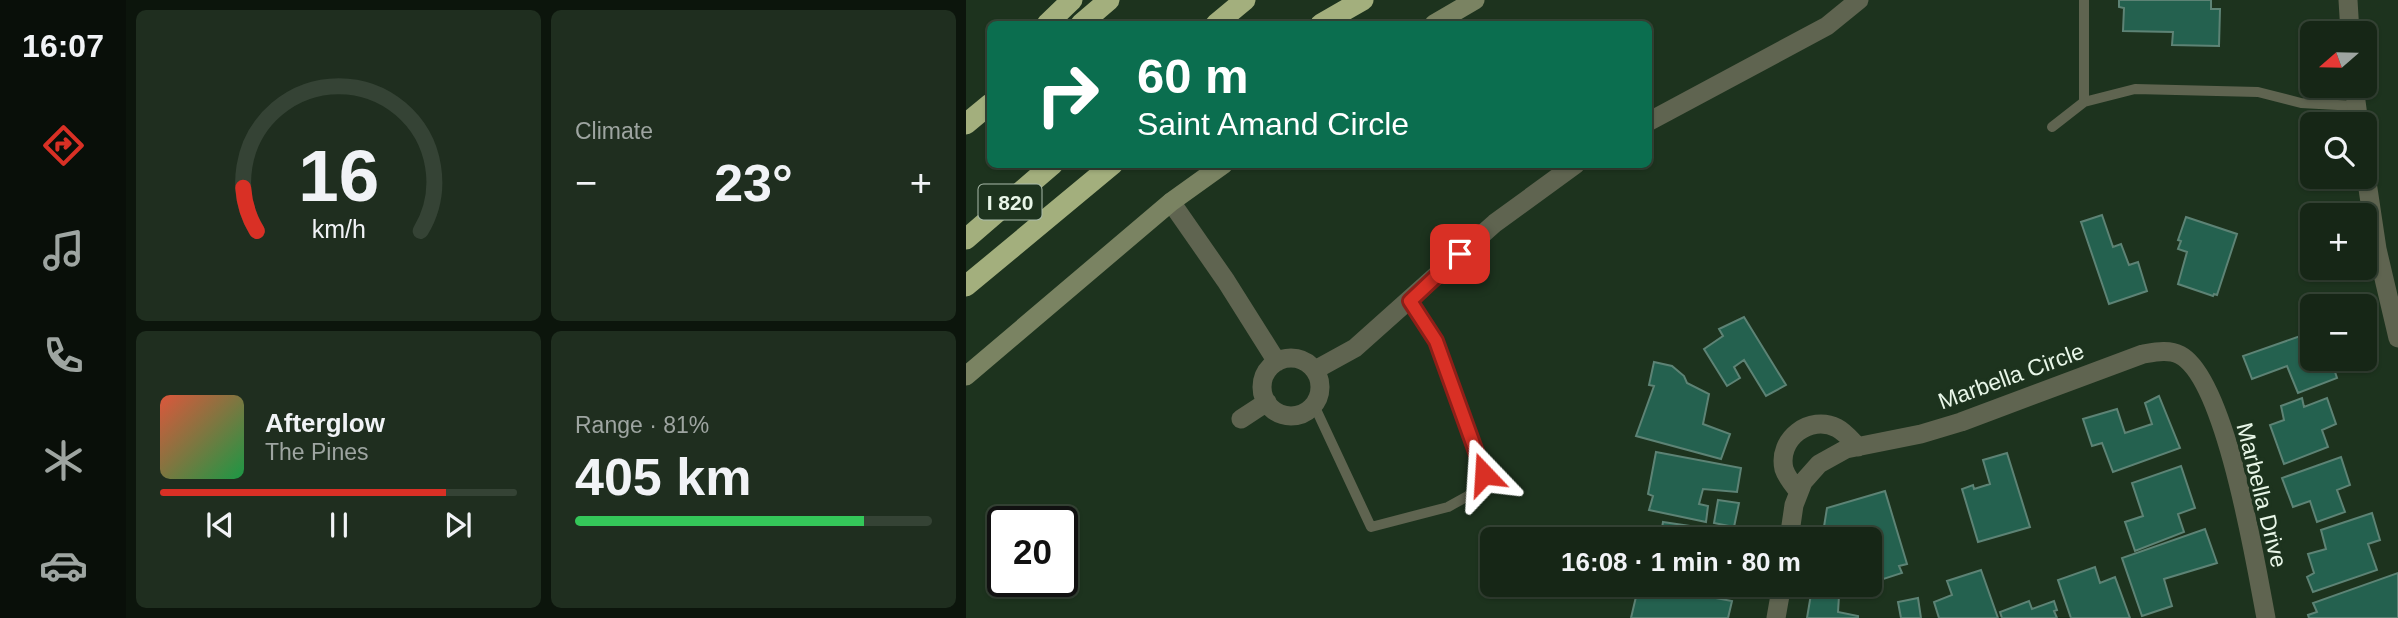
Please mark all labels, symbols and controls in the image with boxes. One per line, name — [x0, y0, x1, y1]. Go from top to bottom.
north arrow — [2300, 21, 2376, 98]
map controls — [2300, 21, 2377, 371]
text: 16:07 — [22, 28, 104, 64]
icon: right — [1022, 49, 1113, 140]
text: 60 m — [1137, 49, 1249, 103]
text: Saint Amand Circle — [1137, 106, 1409, 142]
button: search — [2300, 112, 2377, 189]
text: Climate — [575, 118, 653, 144]
icon: directions — [39, 121, 88, 170]
text: 16 — [298, 136, 379, 217]
text: 23° — [714, 154, 793, 212]
text: − — [575, 162, 597, 204]
text: + — [910, 162, 932, 204]
road number: I 820 — [978, 184, 1042, 220]
button: + — [2300, 203, 2377, 280]
text: km/h — [311, 215, 366, 243]
pin — [1430, 224, 1490, 284]
icon: music — [39, 226, 88, 275]
icon: arrive — [1441, 235, 1479, 273]
button: − — [2300, 294, 2377, 371]
icon: phone — [39, 331, 88, 380]
street label: Marbella Circle — [1934, 338, 2088, 414]
text: Afterglow — [265, 408, 385, 438]
text: Range · 81% — [575, 412, 709, 438]
street label: Marbella Drive — [2231, 420, 2293, 570]
icon: climate — [39, 436, 88, 485]
position arrow — [1447, 437, 1521, 511]
text: The Pines — [265, 439, 369, 465]
text: 405 km — [575, 448, 751, 506]
icon: previous — [201, 506, 239, 544]
icon: pause — [320, 506, 358, 544]
icon: next — [439, 506, 477, 544]
speed limit sign: 20 — [987, 506, 1078, 597]
icon: car — [39, 541, 88, 590]
text: 16:08 · 1 min · 80 m — [1561, 547, 1801, 577]

